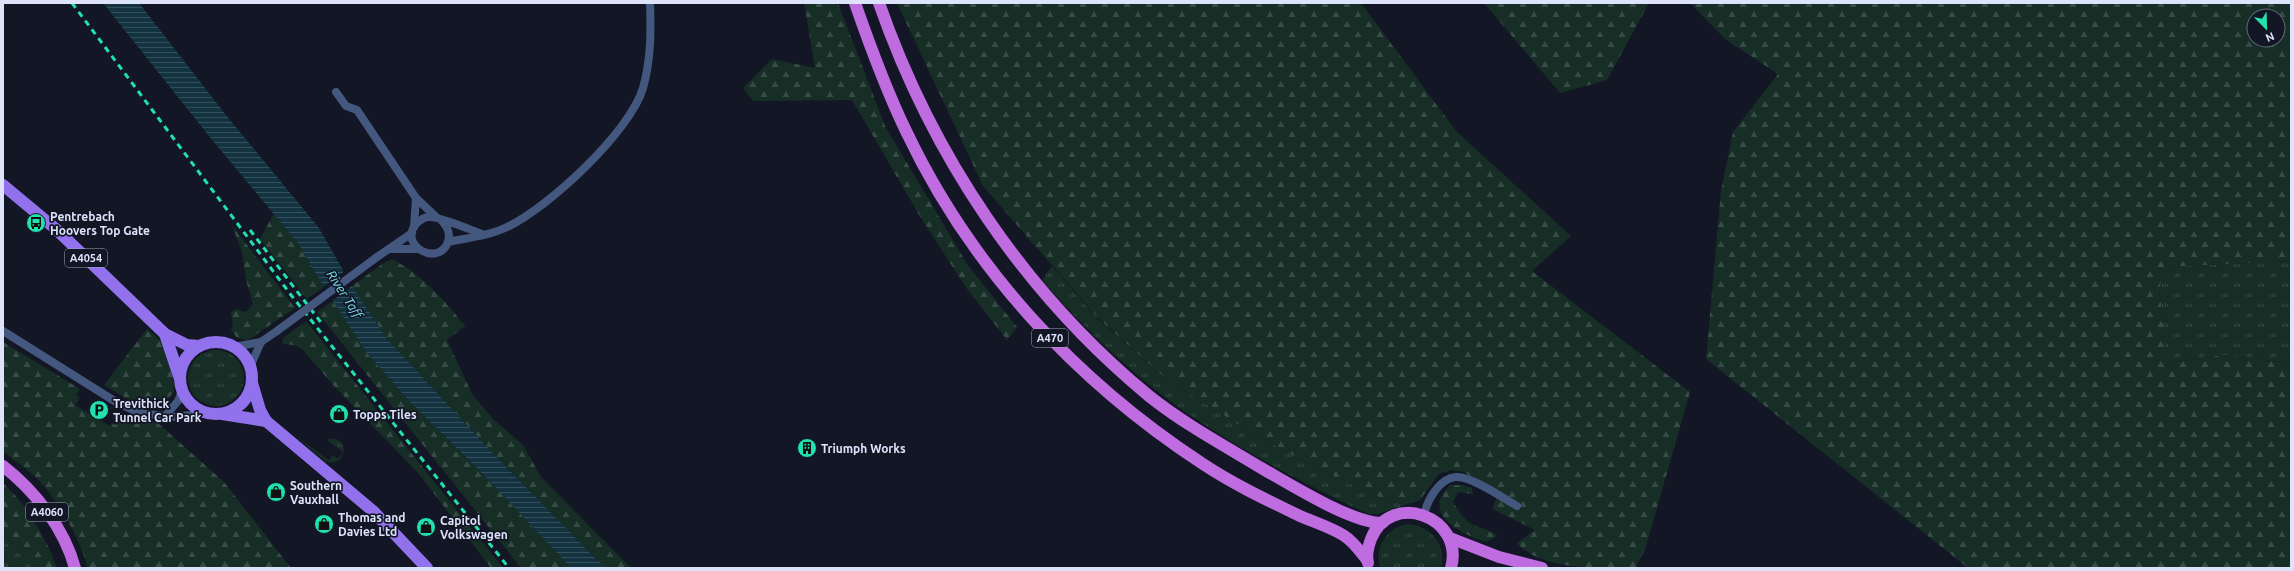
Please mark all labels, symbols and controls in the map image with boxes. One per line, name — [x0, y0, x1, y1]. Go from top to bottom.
north arrow — [2246, 8, 2286, 48]
text: N — [2264, 30, 2276, 44]
place label: Pentrebach Hoovers Top Gate — [50, 210, 150, 237]
bus stop icon: Pentrebach Hoovers Top Gate — [25, 212, 47, 234]
road number: A4054 — [65, 249, 107, 267]
water label: River Taff — [324, 267, 367, 323]
road number: A470 — [1032, 329, 1068, 347]
place label: Trevithick Tunnel Car Park — [113, 397, 202, 424]
parking icon: Trevithick Tunnel Car Park — [88, 399, 110, 421]
shop icon: Topps Tiles — [328, 403, 350, 425]
place label: Topps Tiles — [353, 408, 417, 421]
building icon: Triumph Works — [796, 437, 818, 459]
place label: Triumph Works — [821, 442, 906, 455]
place label: Southern Vauxhall — [290, 479, 342, 506]
shop icon: Southern Vauxhall — [265, 481, 287, 503]
road number: A4060 — [26, 503, 68, 521]
place label: Thomas and Davies Ltd — [338, 511, 406, 538]
shop icon: Thomas and Davies Ltd — [313, 513, 335, 535]
place label: Capitol Volkswagen — [440, 514, 508, 541]
shop icon: Capitol Volkswagen — [415, 516, 437, 538]

